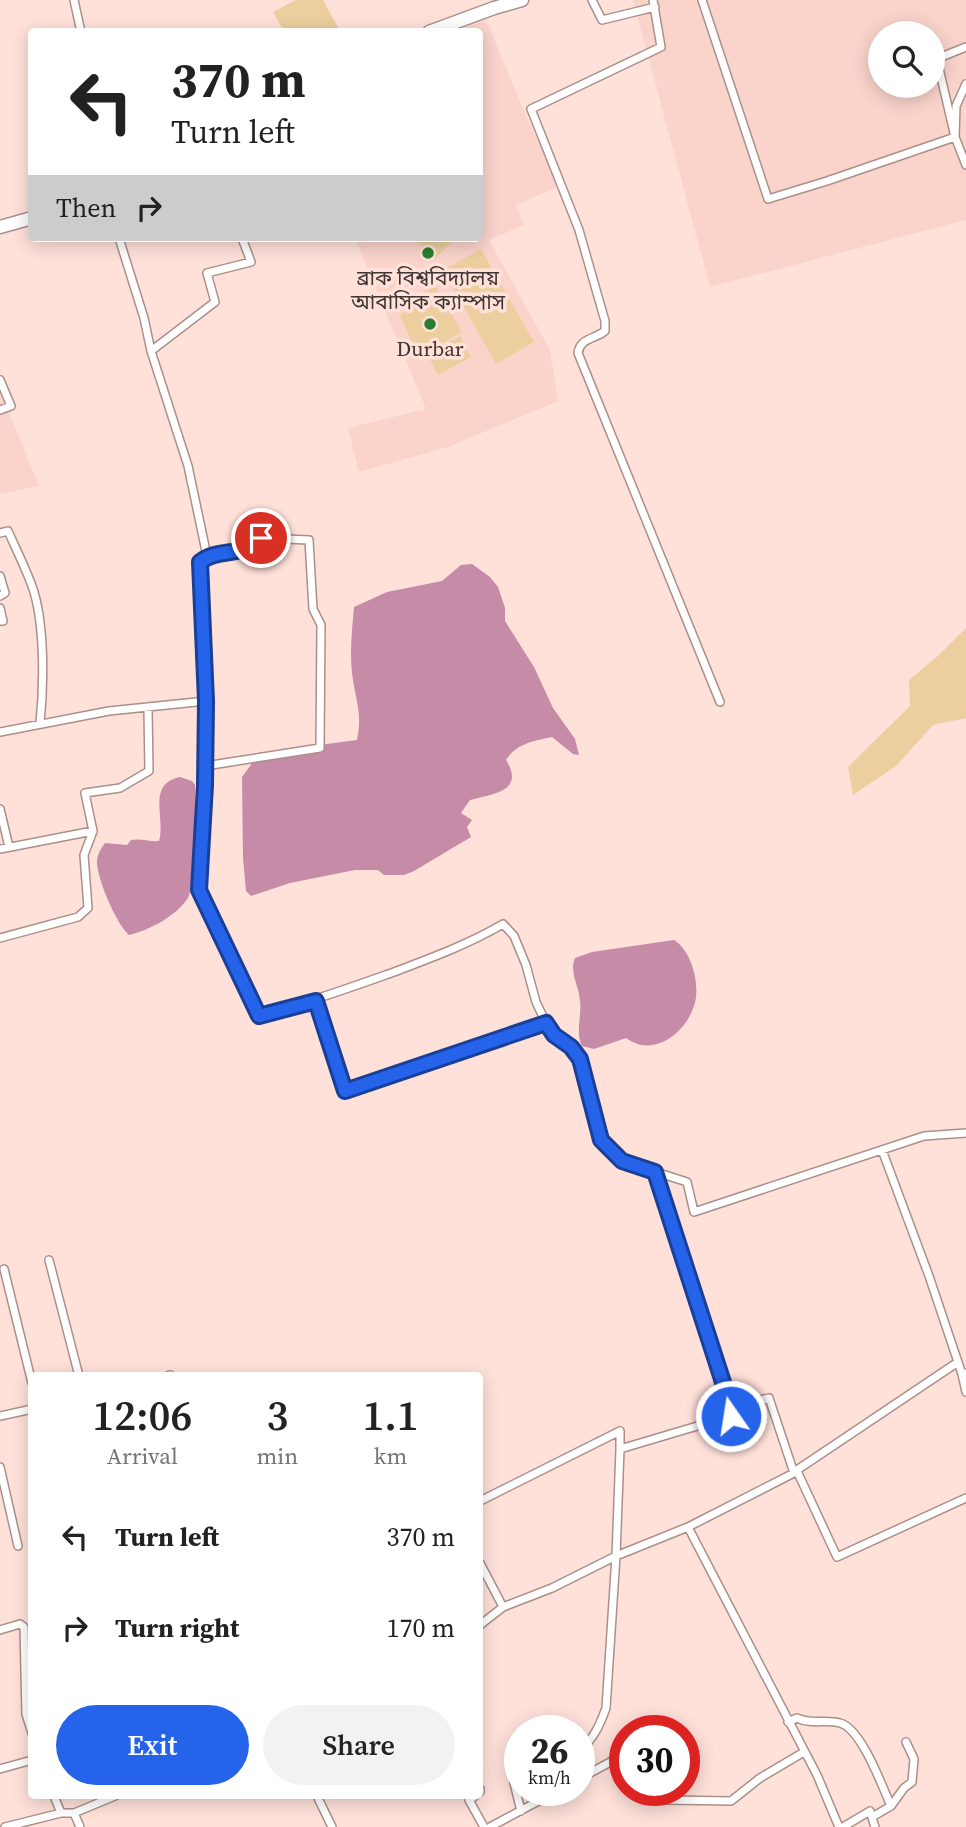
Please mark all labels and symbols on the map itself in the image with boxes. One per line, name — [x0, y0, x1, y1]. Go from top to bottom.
marker: ব্রাক বিশ্ববিদ্যালয় আবাসিক ক্যাম্পাস — [420, 245, 436, 261]
place label: ব্রাক বিশ্ববিদ্যালয় আবাসিক ক্যাম্পাস — [350, 263, 506, 316]
marker: Durbar — [422, 316, 438, 332]
place label: Durbar — [396, 334, 464, 363]
pin — [231, 508, 291, 568]
position arrow — [694, 1379, 768, 1453]
speed limit sign: 30 — [609, 1715, 700, 1806]

